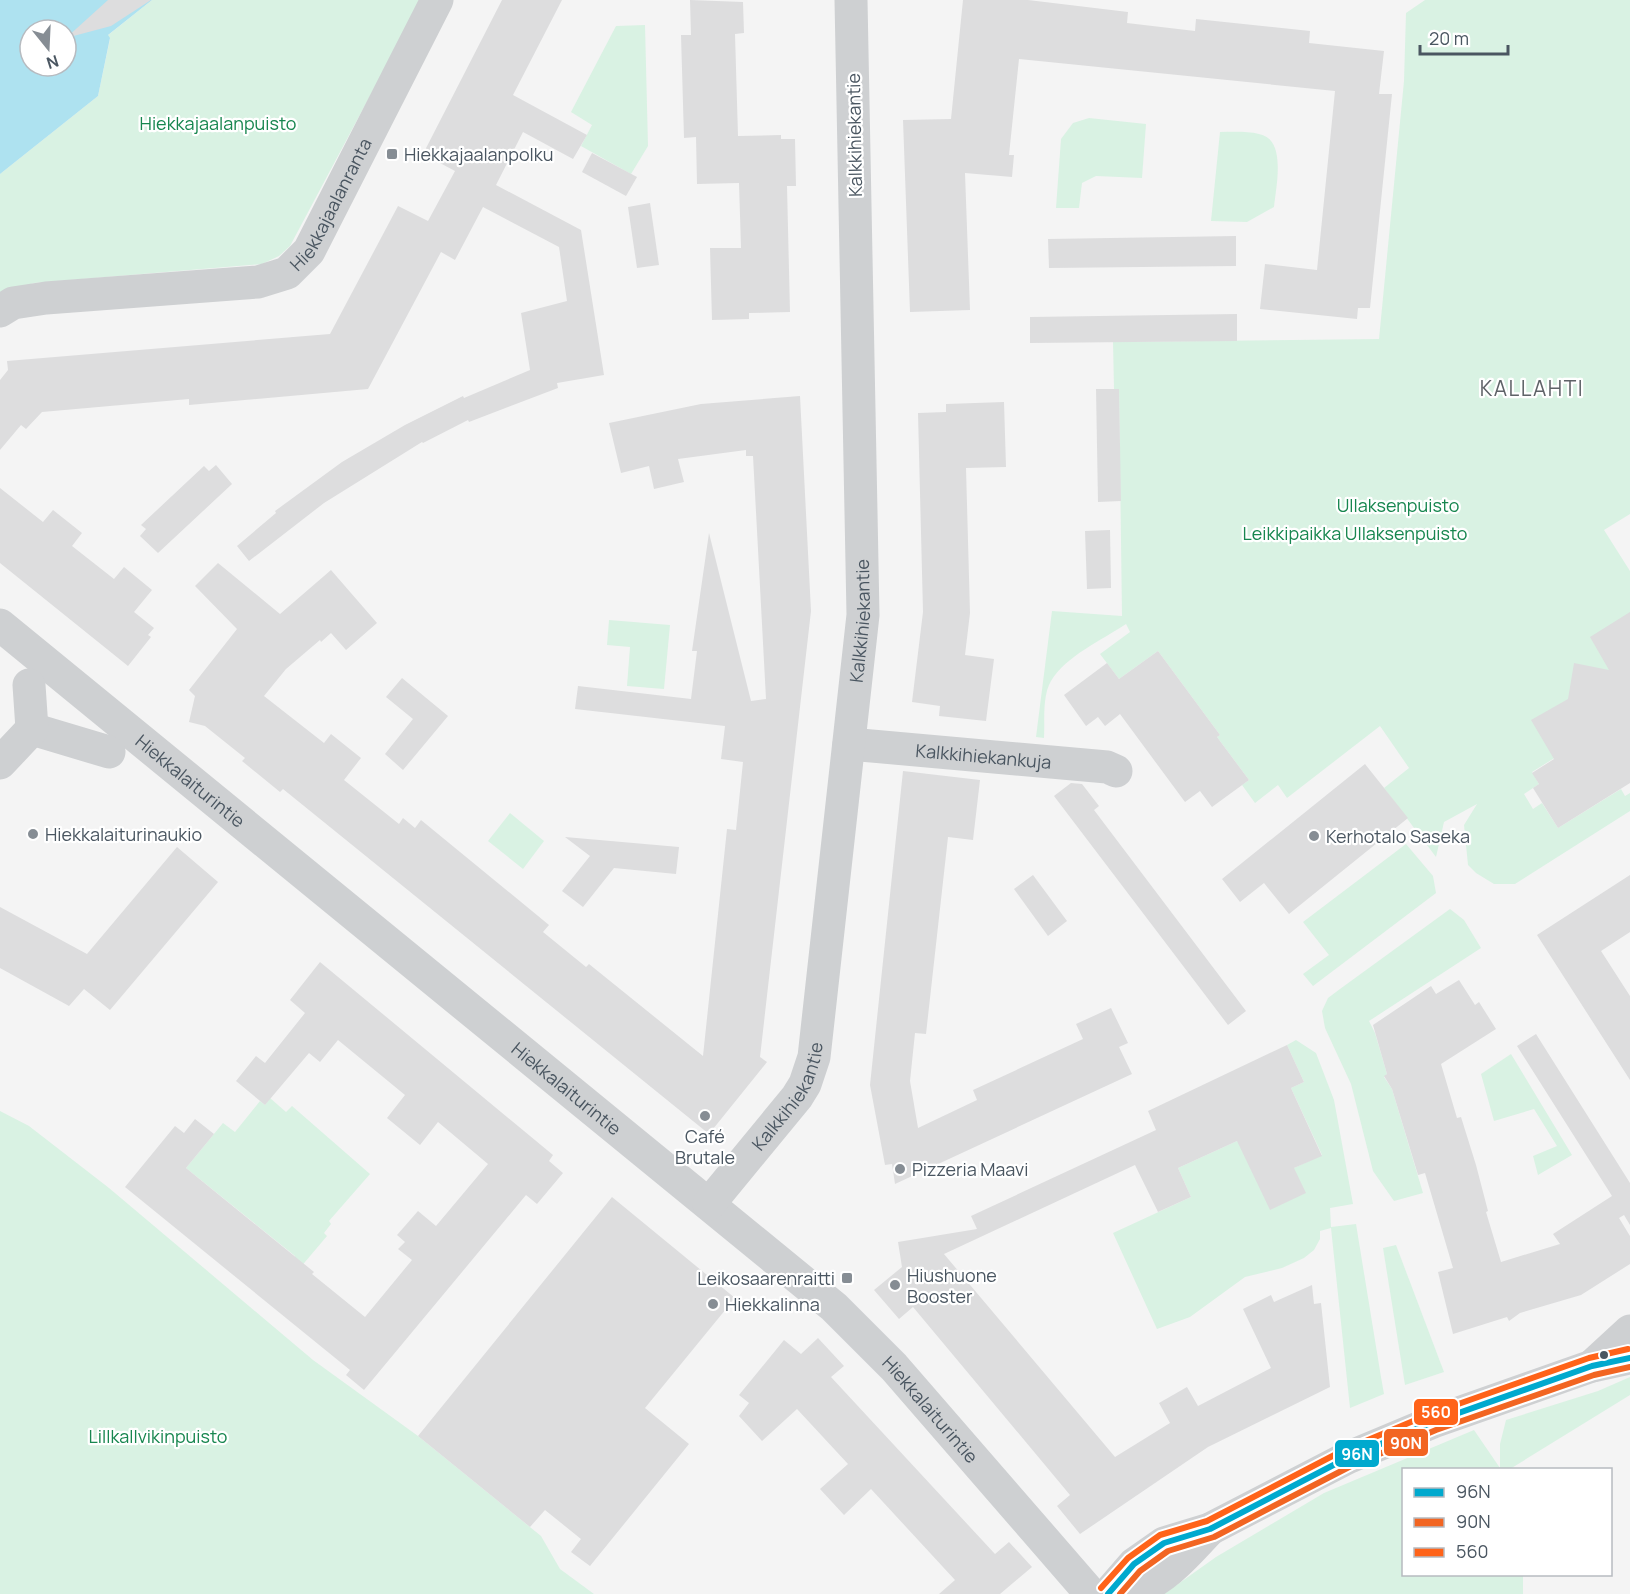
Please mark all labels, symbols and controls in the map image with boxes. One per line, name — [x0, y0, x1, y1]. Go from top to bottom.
north arrow — [18, 18, 78, 78]
scale bar — [1420, 18, 1508, 56]
text: 20 m — [1429, 26, 1469, 50]
text: N — [44, 50, 62, 75]
street label: Kalkkihiekantie — [841, 73, 867, 197]
park label: Hiekkajaalanpuisto — [140, 111, 296, 135]
street label: Hiekkajaalanranta — [284, 134, 377, 276]
place label: Hiekkajaalanpolku — [404, 142, 553, 166]
marker: Hiekkajaalanpolku — [385, 147, 399, 161]
district label: KALLAHTI — [1480, 374, 1584, 402]
park label: Ullaksenpuisto — [1337, 493, 1459, 517]
park label: Leikkipaikka Ullaksenpuisto — [1243, 521, 1467, 545]
street label: Kalkkihiekantie — [844, 559, 875, 684]
street label: Hiekkalaiturintie — [131, 729, 250, 833]
street label: Kalkkihiekankuja — [915, 738, 1052, 774]
place label: Hiekkalaiturinaukio — [45, 822, 202, 846]
place label: Kerhotalo Saseka — [1326, 824, 1470, 848]
marker: Hiekkalaiturinaukio — [26, 827, 40, 841]
marker: Kerhotalo Saseka — [1307, 829, 1321, 843]
street label: Hiekkalaiturintie — [507, 1036, 626, 1140]
street label: Kalkkihiekantie — [746, 1041, 828, 1155]
marker: Café Brutale — [698, 1109, 712, 1123]
place label: Café Brutale — [675, 1124, 735, 1169]
place label: Pizzeria Maavi — [912, 1157, 1028, 1181]
marker: Pizzeria Maavi — [893, 1162, 907, 1176]
place label: Hiushuone Booster — [907, 1263, 997, 1308]
place label: Leikosaarenraitti — [697, 1266, 835, 1290]
marker: Leikosaarenraitti — [840, 1271, 854, 1285]
marker: Hiushuone Booster — [888, 1278, 902, 1292]
place label: Hiekkalinna — [725, 1292, 820, 1316]
marker: Hiekkalinna — [706, 1297, 720, 1311]
unlabelled marker — [1598, 1349, 1610, 1361]
street label: Hiekkalaiturintie — [877, 1350, 984, 1468]
line badge: 560 — [1413, 1398, 1459, 1426]
text: 560 — [1421, 1401, 1451, 1423]
park label: Lillkallvikinpuisto — [89, 1424, 227, 1448]
line badge: 90N — [1383, 1428, 1429, 1457]
text: 90N — [1390, 1432, 1422, 1454]
line badge: 96N — [1334, 1439, 1380, 1468]
text: 96N — [1341, 1443, 1373, 1465]
legend — [1402, 1468, 1612, 1576]
text: 96N — [1456, 1479, 1491, 1503]
text: 90N — [1456, 1509, 1490, 1533]
text: 560 — [1456, 1539, 1489, 1563]

